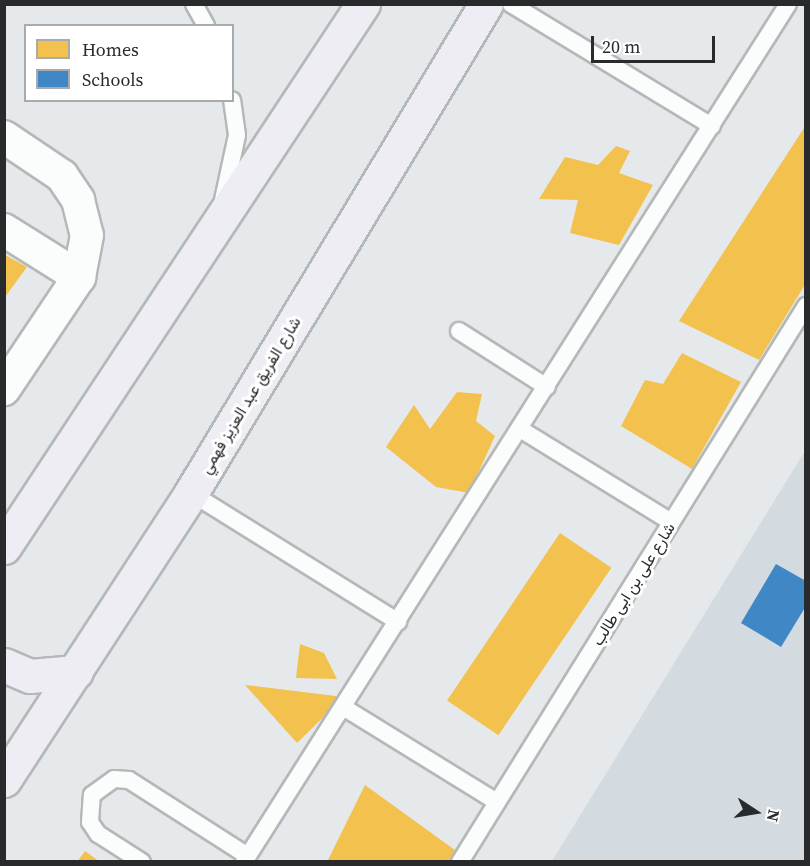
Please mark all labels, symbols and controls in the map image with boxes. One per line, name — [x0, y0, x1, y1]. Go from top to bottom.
legend — [24, 24, 234, 102]
scale bar — [594, 24, 718, 62]
text: 20 m — [602, 34, 640, 59]
text: Homes — [82, 37, 139, 62]
text: Schools — [82, 67, 143, 92]
street label: شارع الفريق عبد العزيز فهمي — [195, 313, 305, 477]
street label: شارع على بن ابى طالب — [587, 519, 679, 649]
north arrow — [726, 782, 786, 842]
text: N — [762, 808, 786, 824]

